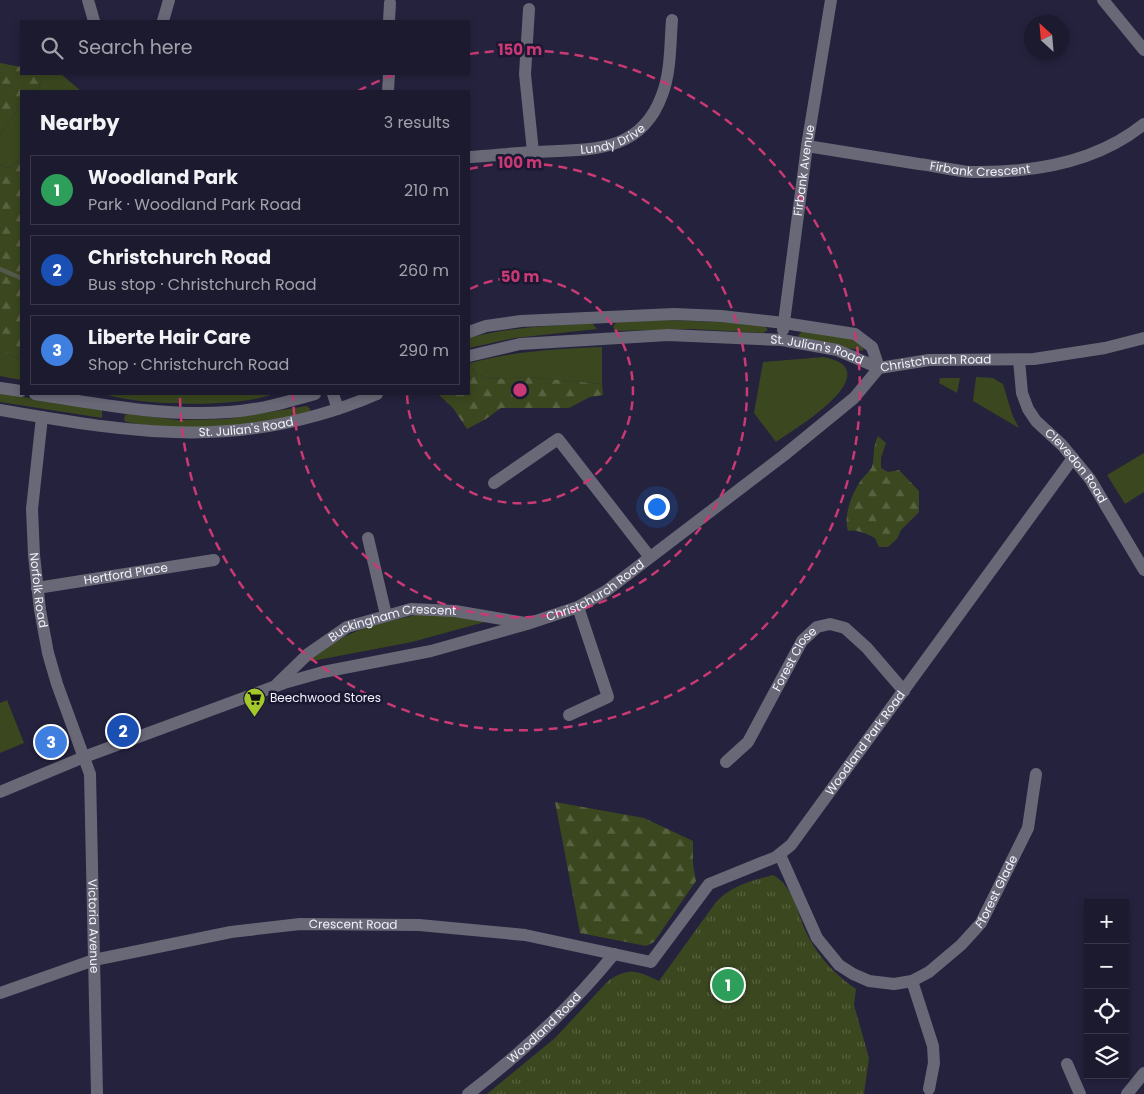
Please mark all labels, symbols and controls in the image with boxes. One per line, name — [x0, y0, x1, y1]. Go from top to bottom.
north arrow — [1024, 15, 1069, 60]
search box — [20, 20, 470, 75]
icon: search — [38, 34, 66, 62]
text: Search here — [78, 34, 192, 61]
text: 150 m — [498, 39, 542, 60]
text: Nearby — [40, 108, 120, 137]
text: 3 results — [384, 111, 450, 134]
street label: Lundy Drive — [580, 120, 649, 158]
street label: Firbank Avenue — [789, 123, 818, 217]
text: 100 m — [498, 152, 542, 173]
street label: Firbank Crescent — [929, 157, 1031, 180]
text: Woodland Park — [88, 164, 238, 191]
text: 1 — [54, 179, 60, 202]
text: 210 m — [404, 179, 449, 202]
text: Park · Woodland Park Road — [88, 193, 301, 216]
text: Christchurch Road — [88, 244, 271, 271]
text: 2 — [52, 259, 62, 282]
text: 260 m — [399, 259, 449, 282]
text: 50 m — [501, 266, 539, 287]
text: Bus stop · Christchurch Road — [88, 273, 317, 296]
text: Liberte Hair Care — [88, 324, 251, 351]
street label: St. Julian's Road — [770, 331, 866, 368]
text: 3 — [52, 339, 62, 362]
text: 290 m — [399, 339, 449, 362]
street label: Christchurch Road — [879, 350, 991, 376]
text: Shop · Christchurch Road — [88, 353, 289, 376]
centre of rings — [511, 381, 529, 399]
street label: St. Julian's Road — [198, 413, 295, 440]
street label: Clevedon Road — [1041, 424, 1111, 506]
your location — [644, 494, 670, 520]
street label: Norfolk Road — [26, 552, 52, 629]
street label: Christchurch Road — [544, 556, 648, 625]
street label: Hertford Place — [83, 558, 169, 588]
street label: Buckingham Crescent — [325, 600, 457, 646]
street label: Forest Close — [768, 623, 820, 694]
supermarket icon: Beechwood Stores — [242, 686, 266, 717]
street label: Woodland Park Road — [821, 687, 909, 799]
place label: Beechwood Stores — [270, 689, 381, 706]
pin: 2 — [107, 712, 139, 750]
pin: 3 — [35, 723, 67, 761]
street label: Fforest Glade — [971, 852, 1021, 932]
street label: Victoria Avenue — [84, 879, 103, 974]
map controls — [1084, 899, 1129, 1079]
button: + — [1084, 899, 1129, 944]
street label: Crescent Road — [309, 915, 398, 933]
button: − — [1084, 944, 1129, 989]
pin: 1 — [712, 966, 744, 1004]
street label: Woodland Road — [503, 988, 585, 1067]
button: locate — [1084, 989, 1129, 1034]
button: layers — [1084, 1034, 1129, 1079]

